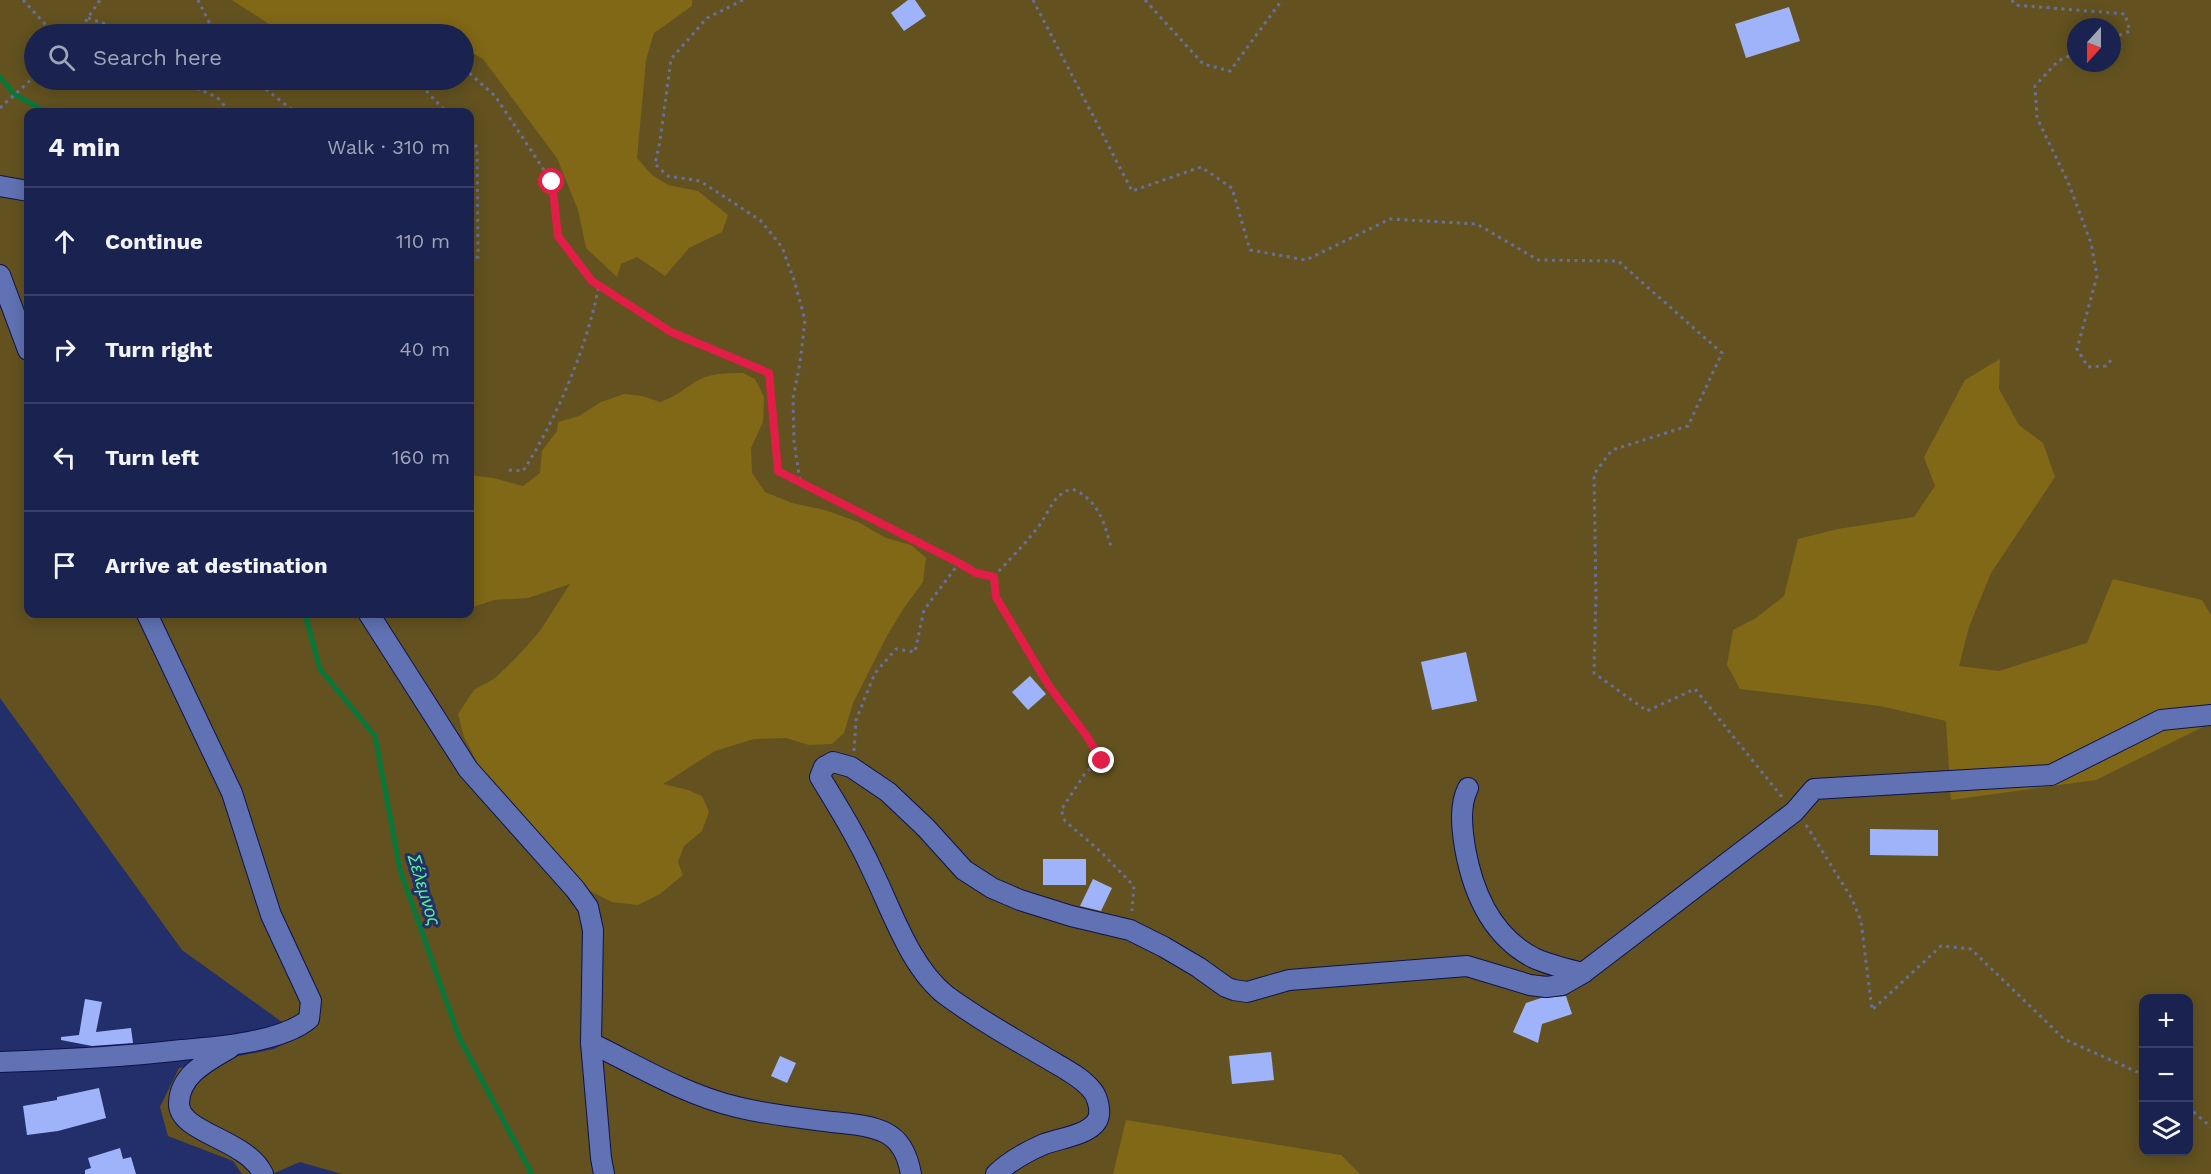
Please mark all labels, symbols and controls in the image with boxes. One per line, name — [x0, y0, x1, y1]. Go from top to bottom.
north arrow — [2067, 18, 2121, 72]
search box — [24, 24, 474, 90]
icon: search — [45, 41, 78, 74]
text: Search here — [93, 45, 222, 70]
text: 4 min — [48, 132, 120, 162]
text: Walk · 310 m — [327, 135, 450, 159]
route start — [538, 168, 564, 194]
icon: ahead — [48, 225, 81, 258]
text: Continue — [105, 229, 203, 254]
text: 110 m — [396, 229, 450, 253]
icon: right — [48, 333, 81, 366]
text: Turn right — [105, 337, 212, 362]
text: 40 m — [399, 337, 450, 361]
icon: left — [48, 441, 81, 474]
text: Turn left — [105, 445, 199, 470]
text: 160 m — [392, 445, 450, 469]
icon: arrive — [48, 549, 81, 582]
text: Arrive at destination — [105, 553, 328, 578]
route end — [1088, 747, 1114, 773]
water label: Σέλεμνος — [403, 850, 445, 929]
map controls — [2139, 994, 2193, 1156]
button: + — [2139, 994, 2193, 1048]
button: − — [2139, 1048, 2193, 1102]
button: layers — [2139, 1102, 2193, 1156]

